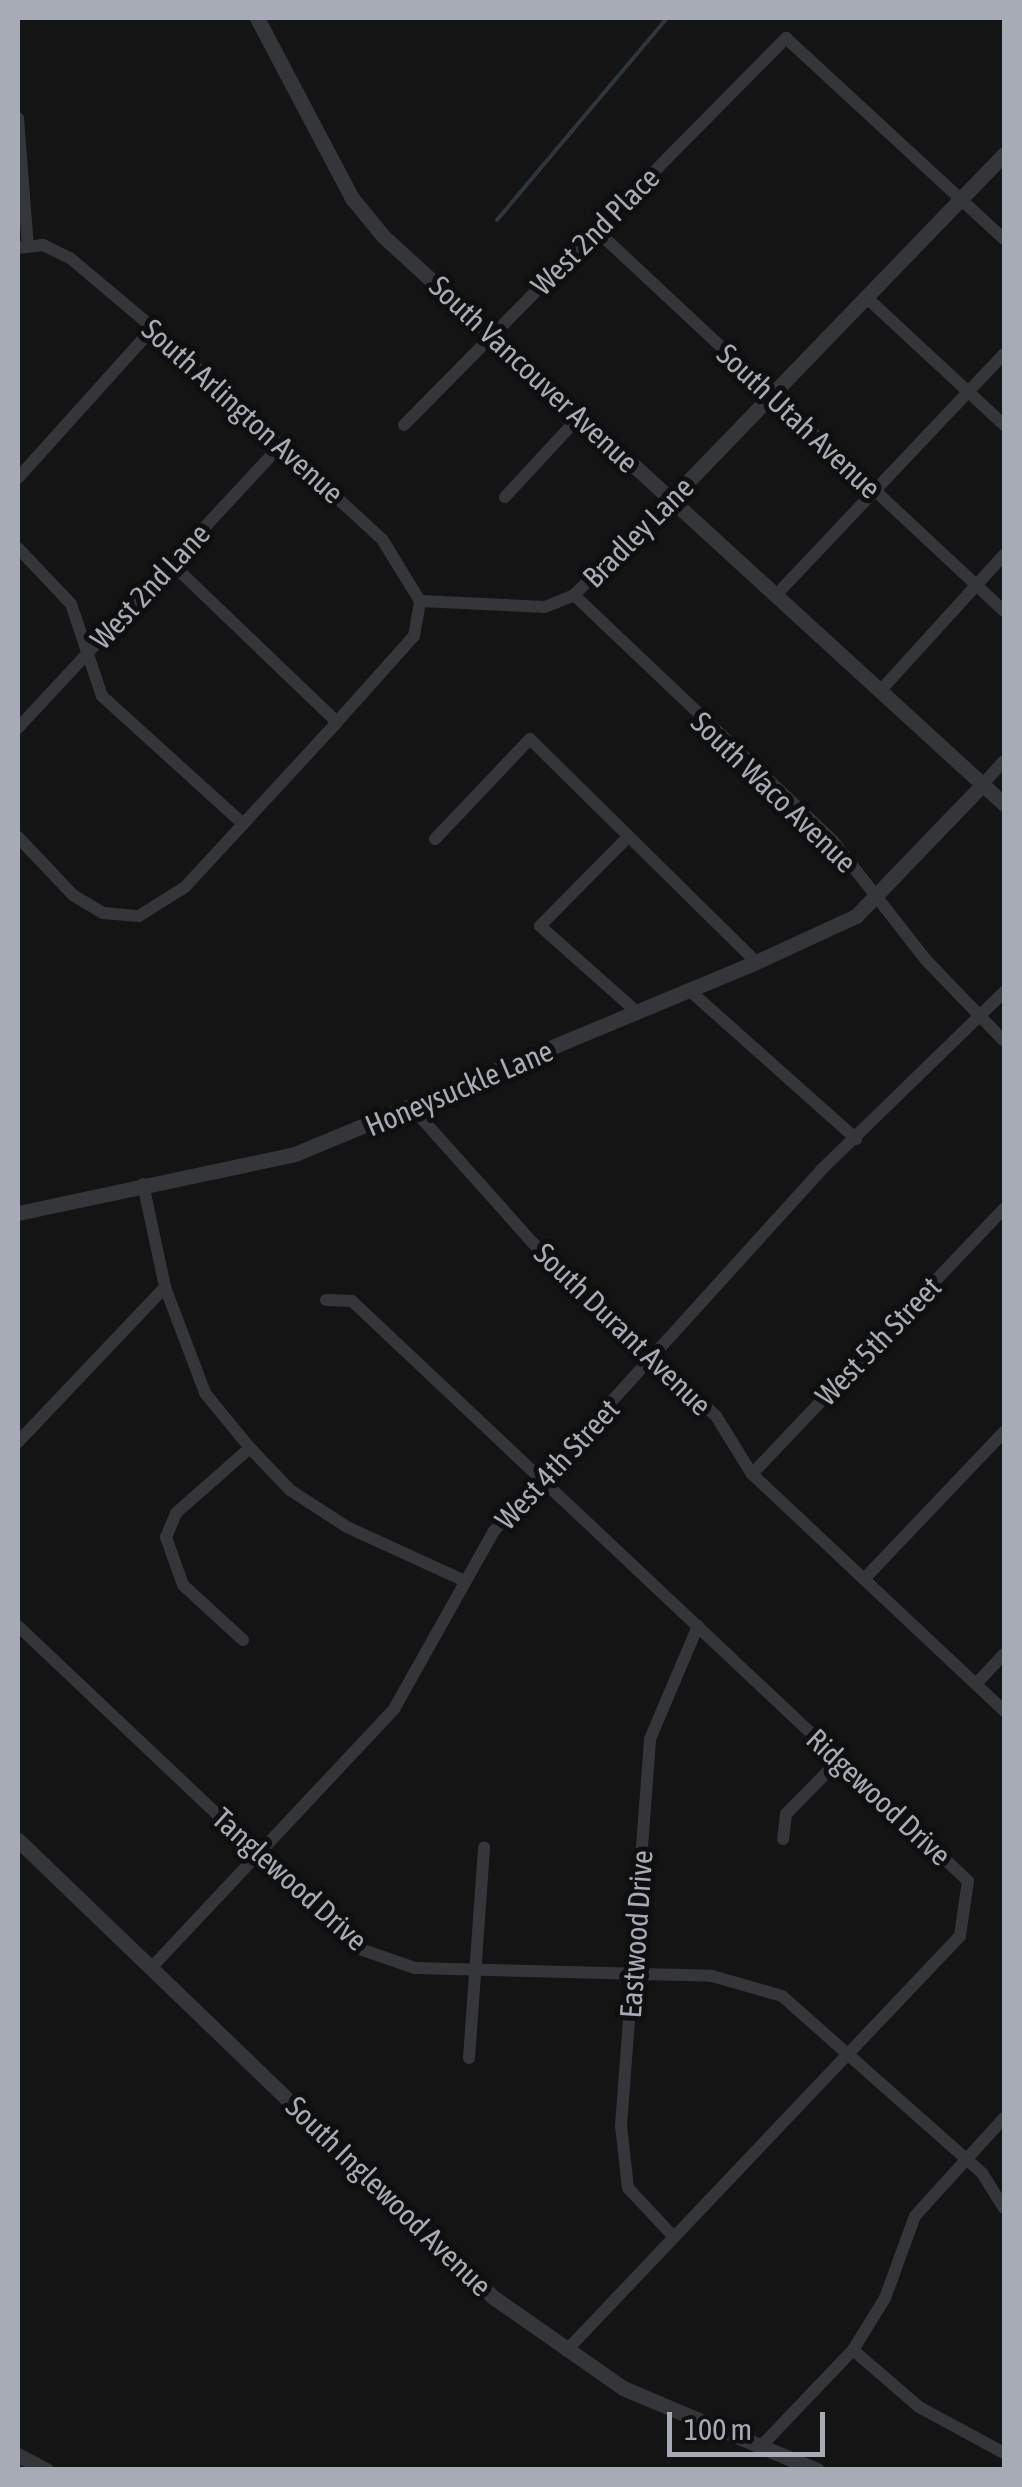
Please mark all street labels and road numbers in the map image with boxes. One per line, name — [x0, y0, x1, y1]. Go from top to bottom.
street label: West 2nd Place — [524, 160, 666, 302]
street label: South Vancouver Avenue — [422, 268, 646, 480]
street label: South Arlington Avenue — [135, 311, 351, 511]
street label: South Utah Avenue — [710, 336, 888, 506]
street label: Bradley Lane — [575, 469, 701, 595]
street label: West 2nd Lane — [83, 516, 217, 656]
street label: South Waco Avenue — [684, 704, 864, 880]
street label: Honeysuckle Lane — [360, 1032, 558, 1144]
street label: South Durant Avenue — [527, 1235, 719, 1423]
street label: West 5th Street — [808, 1269, 948, 1413]
street label: West 4th Street — [488, 1391, 626, 1537]
street label: Ridgewood Drive — [799, 1721, 959, 1873]
street label: Tanglewood Drive — [205, 1800, 375, 1958]
street label: Eastwood Drive — [612, 1849, 660, 2019]
street label: South Inglewood Avenue — [279, 2089, 499, 2303]

